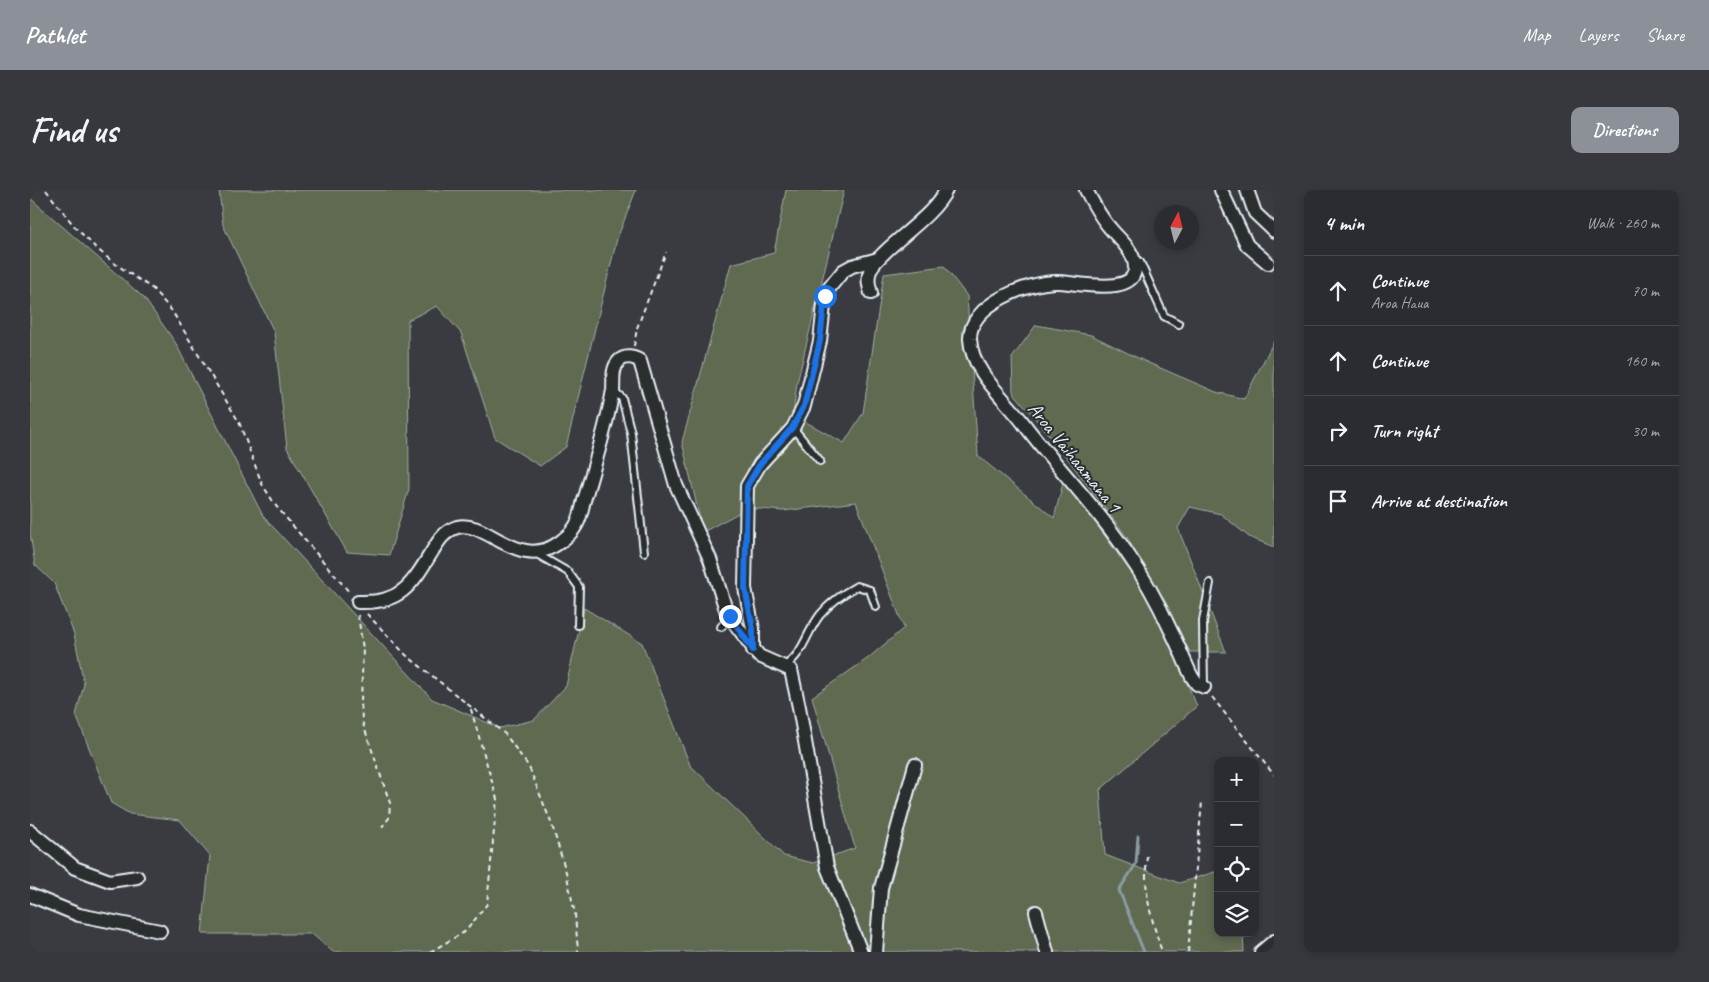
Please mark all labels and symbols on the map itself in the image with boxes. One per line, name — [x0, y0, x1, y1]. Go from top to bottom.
north arrow — [1154, 205, 1199, 250]
route start — [814, 285, 837, 308]
street label: Aroa Vaihaamana 1 — [1022, 397, 1128, 519]
route end — [719, 605, 742, 628]

